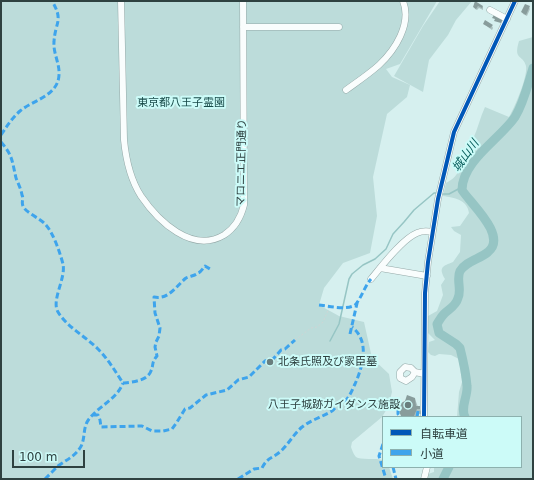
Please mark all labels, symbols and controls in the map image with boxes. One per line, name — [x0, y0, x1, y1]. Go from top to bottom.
park label: 東京都八王子霊園 — [137, 96, 225, 110]
street label: マロニエ正門通り — [235, 119, 249, 207]
water label: 城山川 — [450, 137, 482, 175]
place label: 北条氏照及び家臣墓 — [278, 355, 377, 369]
marker: 北条氏照及び家臣墓 — [265, 357, 275, 367]
place label: 八王子城跡ガイダンス施設 — [268, 398, 400, 412]
marker: 八王子城跡ガイダンス施設 — [403, 400, 413, 410]
legend — [382, 416, 522, 468]
text: 自転車道 — [420, 427, 468, 441]
scale bar — [14, 442, 87, 468]
text: 小道 — [420, 447, 444, 461]
text: 100 m — [19, 450, 57, 464]

